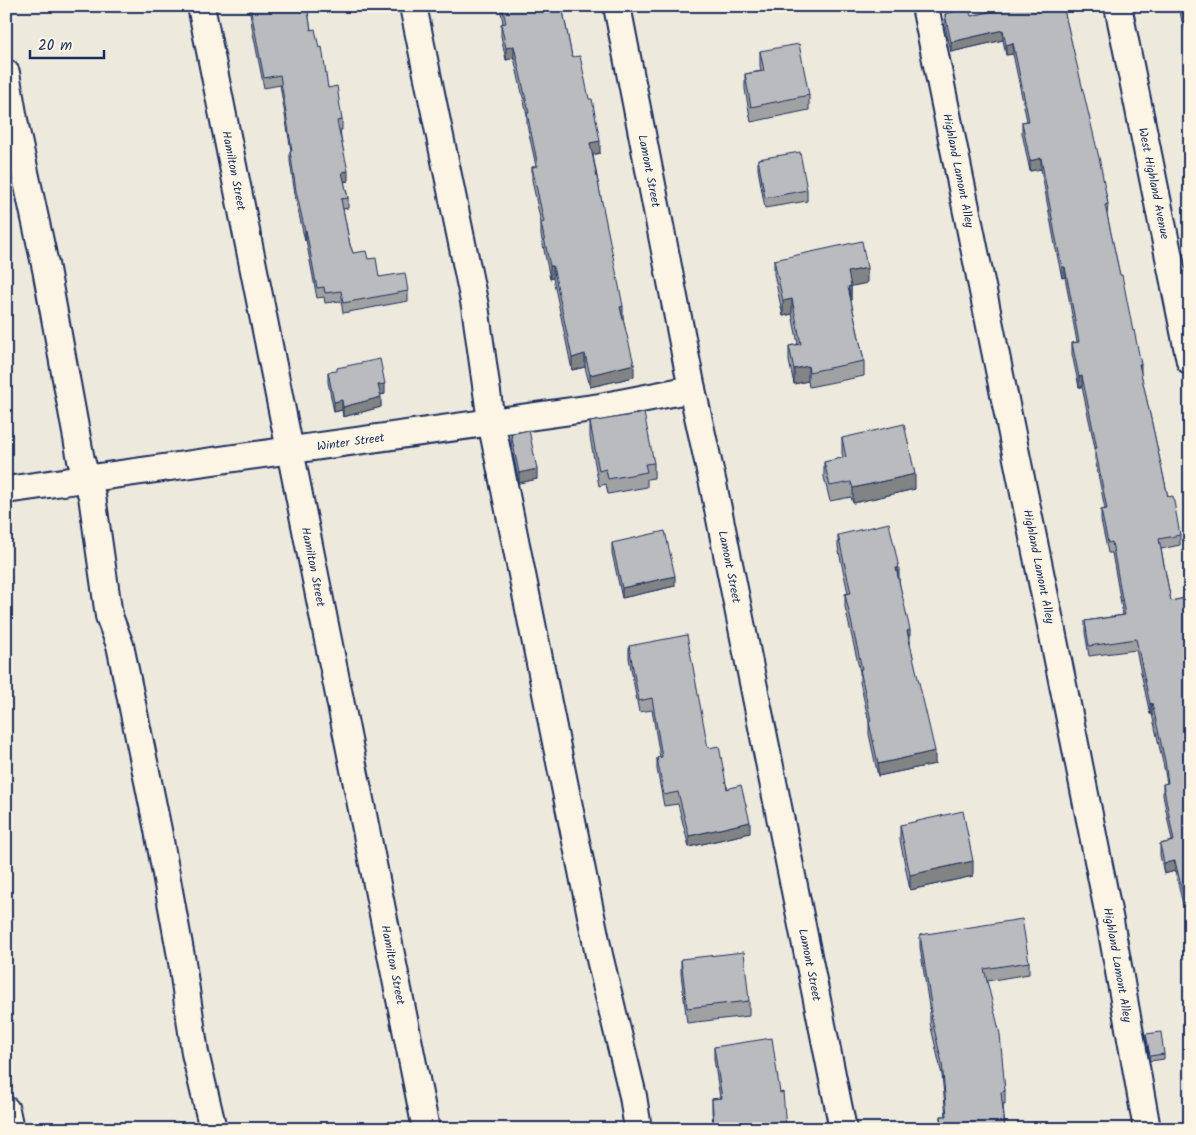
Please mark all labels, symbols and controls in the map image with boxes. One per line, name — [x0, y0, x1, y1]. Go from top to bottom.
scale bar — [30, 28, 104, 60]
text: 20 m — [38, 34, 72, 58]
street label: Highland Lamont Alley — [937, 112, 979, 230]
street label: West Highland Avenue — [1133, 126, 1174, 242]
street label: Hamilton Street — [216, 129, 251, 213]
street label: Lamont Street — [632, 133, 665, 209]
street label: Winter Street — [316, 428, 386, 456]
street label: Highland Lamont Alley — [1018, 508, 1059, 626]
street label: Hamilton Street — [296, 525, 330, 609]
street label: Lamont Street — [713, 529, 746, 605]
street label: Highland Lamont Alley — [1098, 906, 1137, 1024]
street label: Hamilton Street — [375, 924, 410, 1007]
street label: Lamont Street — [793, 927, 826, 1003]

